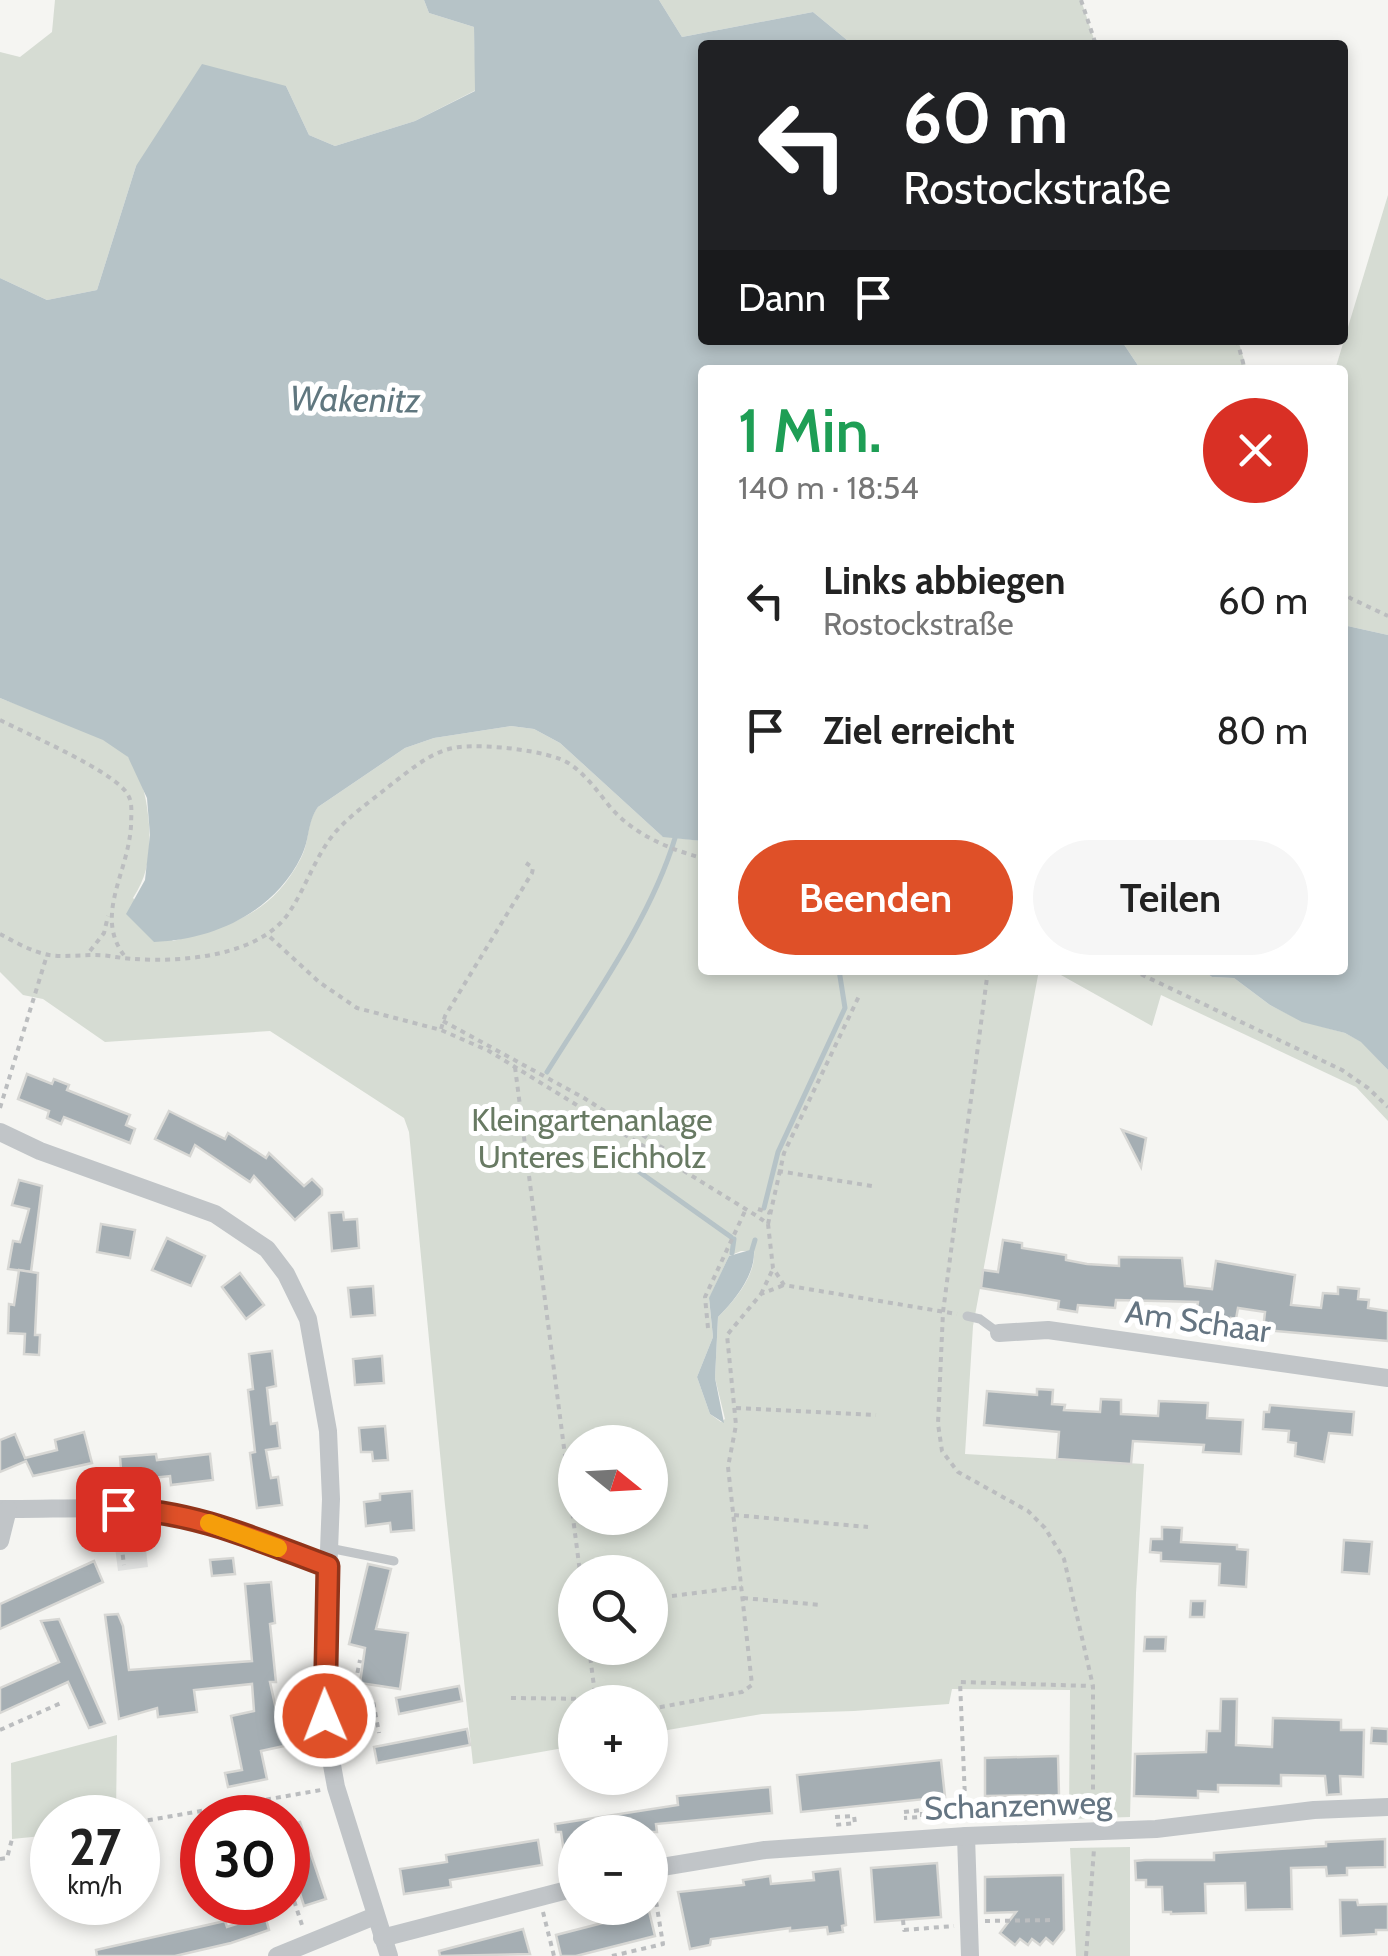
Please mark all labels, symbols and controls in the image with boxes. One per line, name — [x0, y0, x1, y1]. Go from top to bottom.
text: 60 m — [903, 75, 1068, 161]
icon: left — [738, 80, 868, 210]
text: Rostockstraße — [903, 161, 1171, 215]
icon: arrive — [846, 270, 901, 325]
text: Dann — [738, 274, 826, 321]
water label: Wakenitz — [289, 376, 422, 422]
text: 1 Min. — [738, 394, 882, 467]
button: close — [1203, 398, 1308, 503]
text: 140 m · 18:54 — [738, 468, 919, 507]
text: Links abbiegen — [823, 557, 1066, 604]
icon: left — [738, 573, 793, 628]
text: 60 m — [1218, 577, 1308, 624]
text: Rostockstraße — [823, 604, 1014, 643]
icon: arrive — [738, 703, 793, 758]
text: Ziel erreicht — [823, 707, 1015, 754]
text: 80 m — [1217, 707, 1308, 754]
button: Beenden — [738, 840, 1013, 955]
button: Teilen — [1033, 840, 1308, 955]
park label: Kleingartenanlage Unteres Eichholz — [471, 1100, 713, 1176]
street label: Am Schaar — [1123, 1292, 1274, 1351]
north arrow — [558, 1425, 668, 1535]
map controls — [558, 1425, 668, 1925]
pin — [76, 1467, 161, 1552]
icon: arrive — [91, 1482, 146, 1537]
button: search — [558, 1555, 668, 1665]
position arrow — [273, 1664, 377, 1768]
button: + — [558, 1685, 668, 1795]
street label: Schanzenweg — [923, 1782, 1114, 1828]
speed limit sign: 30 — [180, 1795, 310, 1925]
button: − — [558, 1815, 668, 1925]
text: 27 — [69, 1817, 121, 1878]
text: km/h — [68, 1870, 122, 1900]

